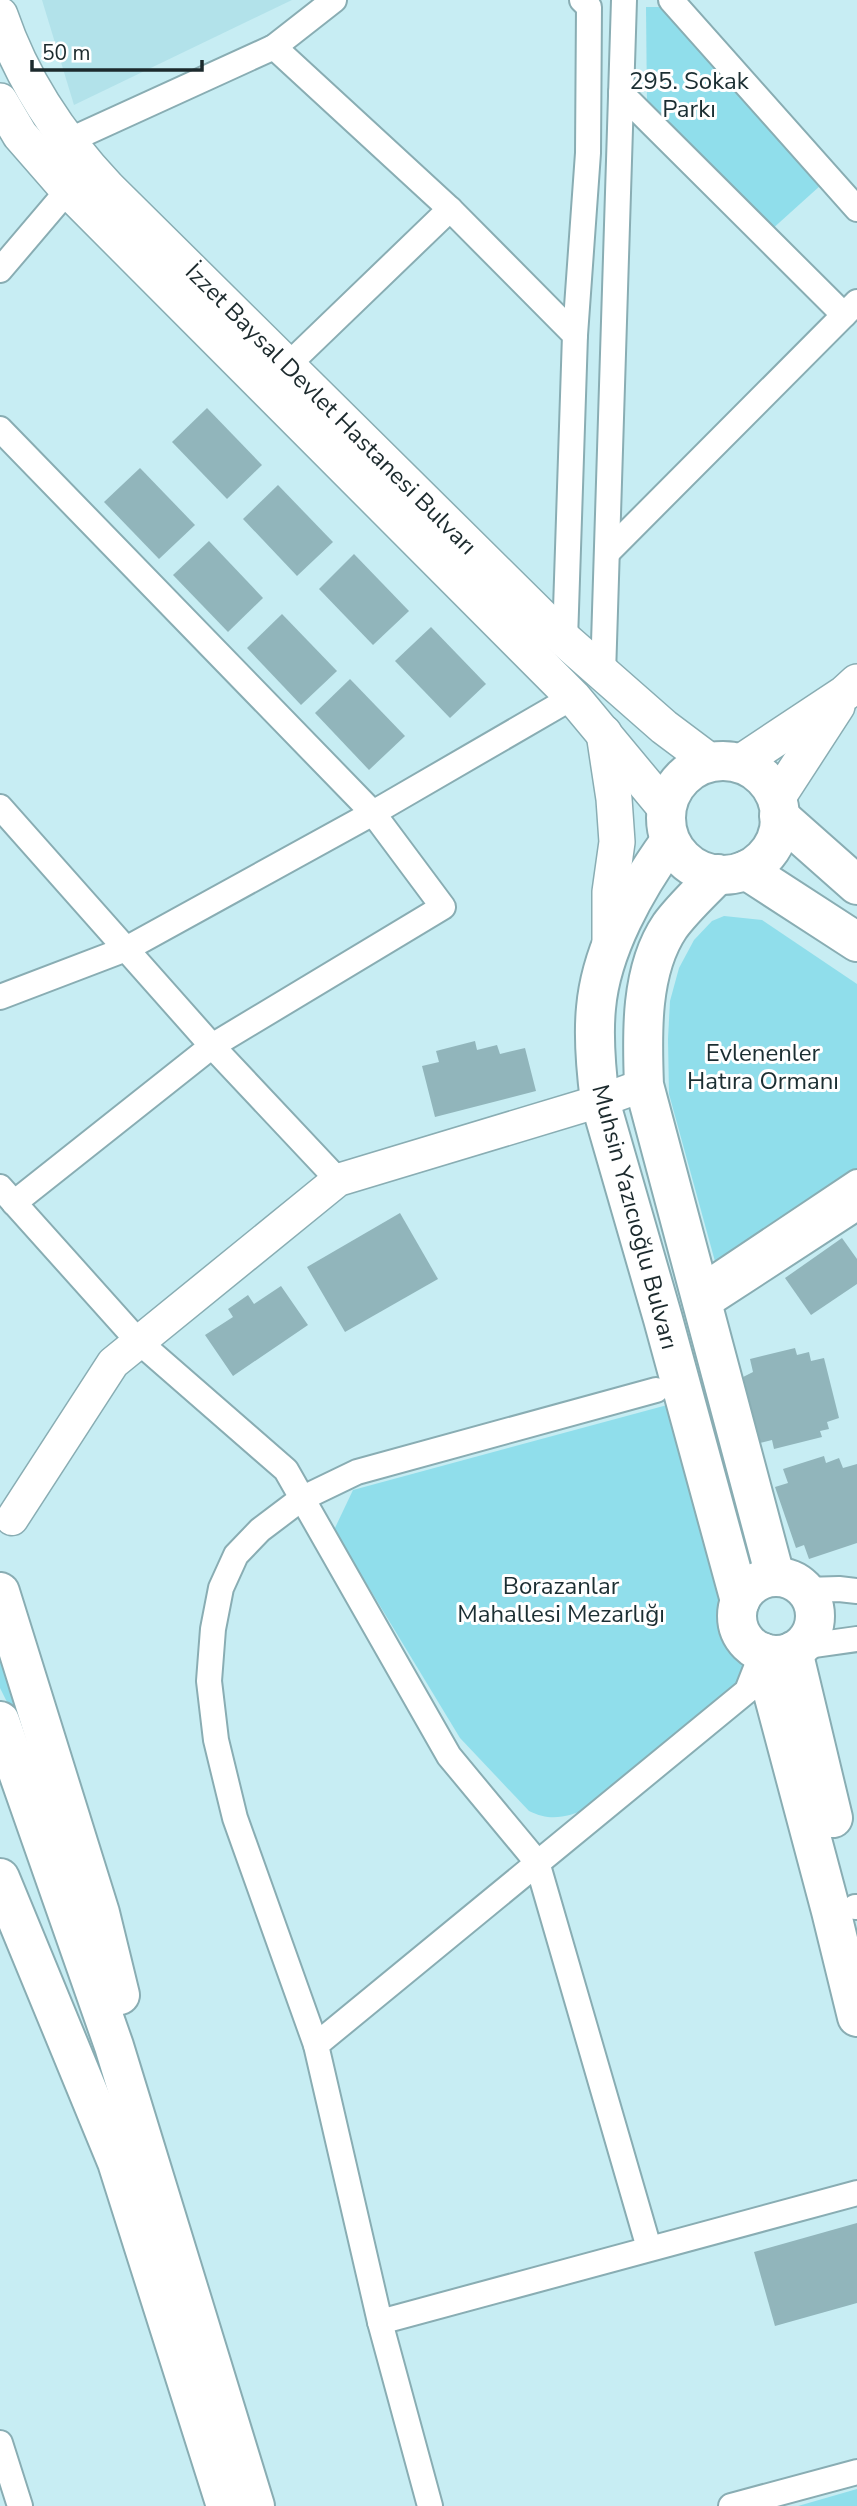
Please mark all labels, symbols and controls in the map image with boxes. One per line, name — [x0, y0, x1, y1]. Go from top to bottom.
scale bar — [32, 28, 201, 72]
text: 50 m — [42, 39, 91, 67]
park label: 295. Sokak Parkı — [629, 65, 750, 125]
street label: İzzet Baysal Devlet Hastanesi Bulvarı — [178, 256, 484, 562]
park label: Evlenenler Hatıra Ormanı — [687, 1037, 839, 1097]
street label: Muhsin Yazıcıoğlu Bulvarı — [584, 1081, 686, 1353]
park label: Borazanlar Mahallesi Mezarlığı — [457, 1570, 665, 1630]

